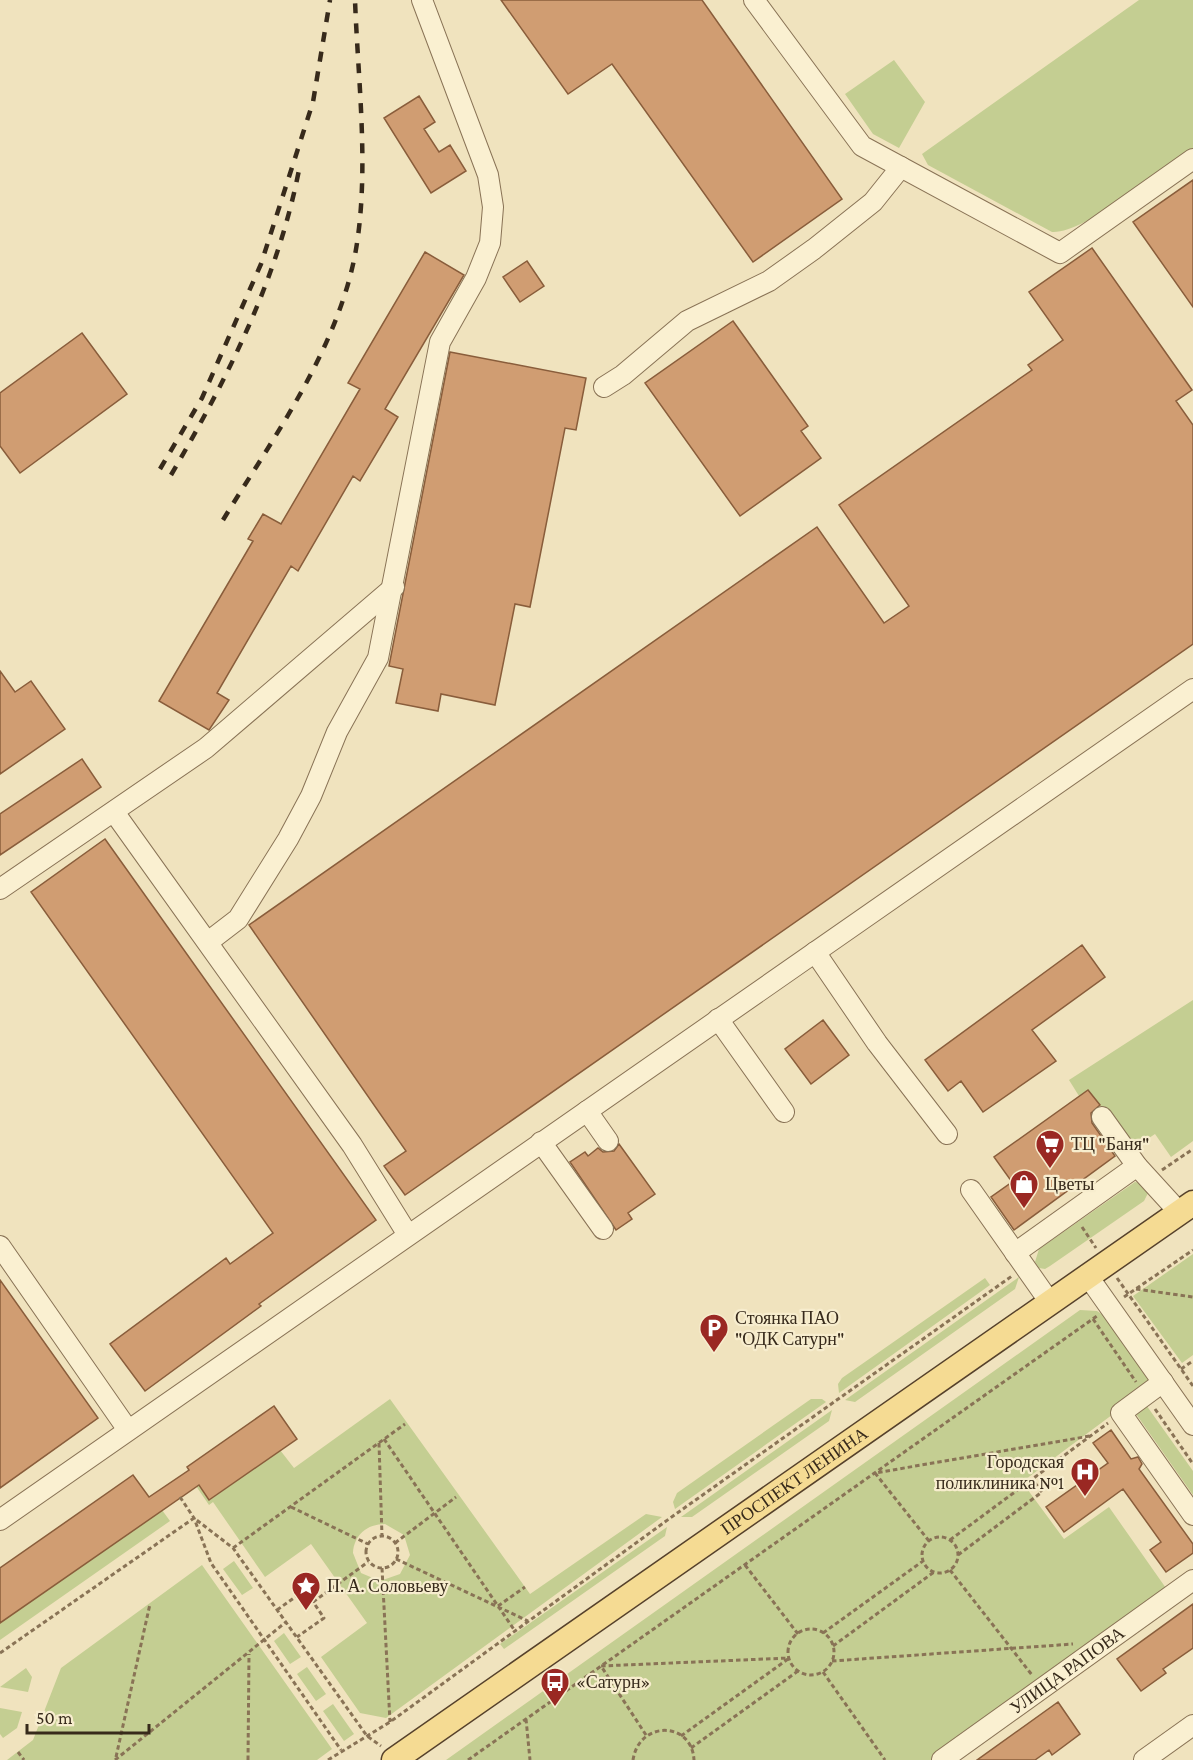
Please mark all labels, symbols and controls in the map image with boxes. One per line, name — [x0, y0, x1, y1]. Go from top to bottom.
supermarket icon: ТЦ "Баня" — [1034, 1128, 1066, 1170]
place label: ТЦ "Баня" — [1071, 1134, 1149, 1154]
shop icon: Цветы — [1008, 1168, 1040, 1210]
place label: Цветы — [1045, 1174, 1094, 1194]
place label: Стоянка ПАО "ОДК Сатурн" — [735, 1308, 844, 1349]
parking icon: Стоянка ПАО "ОДК Сатурн" — [698, 1312, 730, 1354]
street label: ПРОСПЕКТ ЛЕНИНА — [717, 1423, 871, 1539]
place label: Городская поликлиника №1 — [936, 1452, 1064, 1493]
hospital icon: Городская поликлиника №1 — [1069, 1456, 1101, 1498]
place icon: П. А. Соловьеву — [290, 1570, 322, 1612]
place label: П. А. Соловьеву — [327, 1576, 448, 1596]
street label: УЛИЦА РАПОВА — [1006, 1623, 1128, 1718]
bus stop icon: «Сатурн» — [539, 1666, 571, 1708]
place label: «Сатурн» — [576, 1672, 650, 1692]
scale bar — [27, 1697, 148, 1735]
text: 50 m — [36, 1708, 73, 1728]

